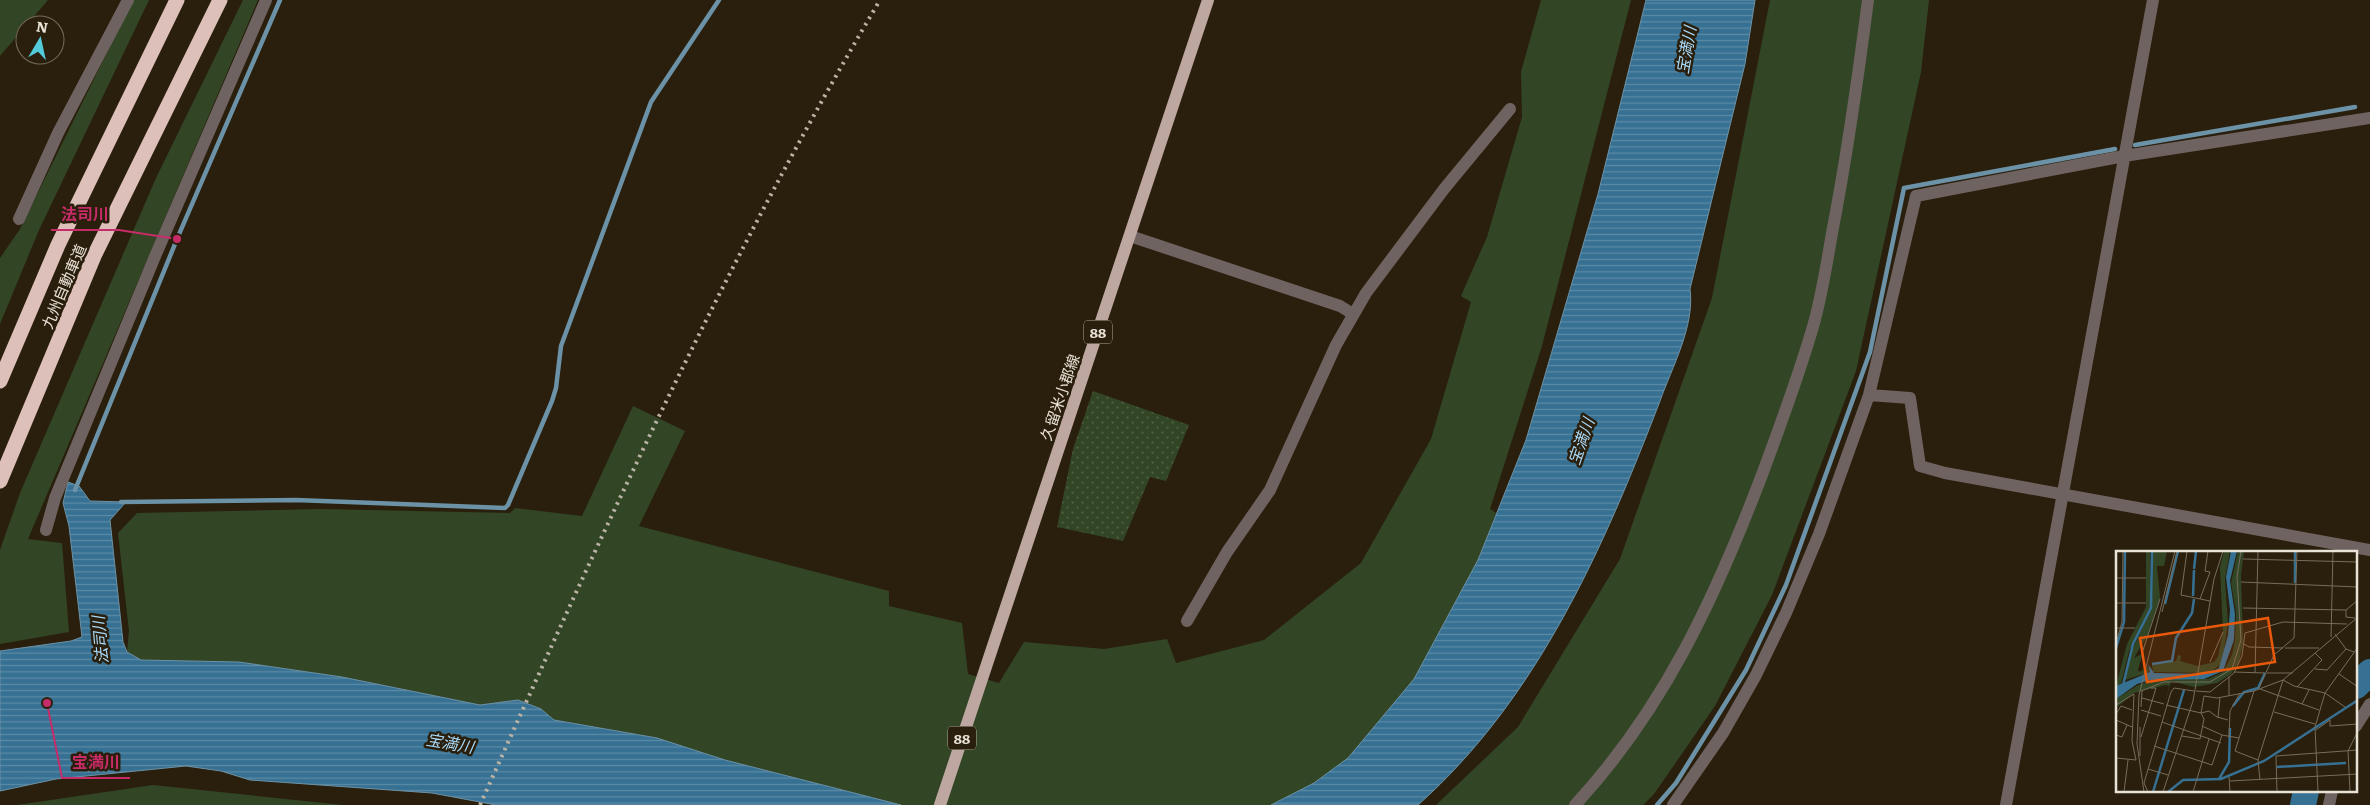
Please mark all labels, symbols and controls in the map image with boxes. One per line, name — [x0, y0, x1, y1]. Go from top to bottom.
north arrow — [15, 15, 65, 65]
text: N — [35, 15, 50, 37]
water label: 宝満川 — [1669, 22, 1701, 76]
callout: 法司川 — [51, 199, 119, 230]
text: 法司川 — [61, 201, 109, 225]
street label: 九州自動車道 — [35, 240, 91, 332]
road number: 88 — [1084, 321, 1112, 344]
street label: 久留米小郡線 — [1033, 351, 1085, 443]
water label: 宝満川 — [1561, 413, 1600, 468]
inset map — [2116, 551, 2358, 792]
water label: 法司川 — [85, 613, 113, 665]
water label: 宝満川 — [424, 726, 478, 758]
road number: 88 — [948, 726, 976, 750]
callout: 宝満川 — [62, 747, 130, 778]
text: 宝満川 — [72, 749, 120, 773]

